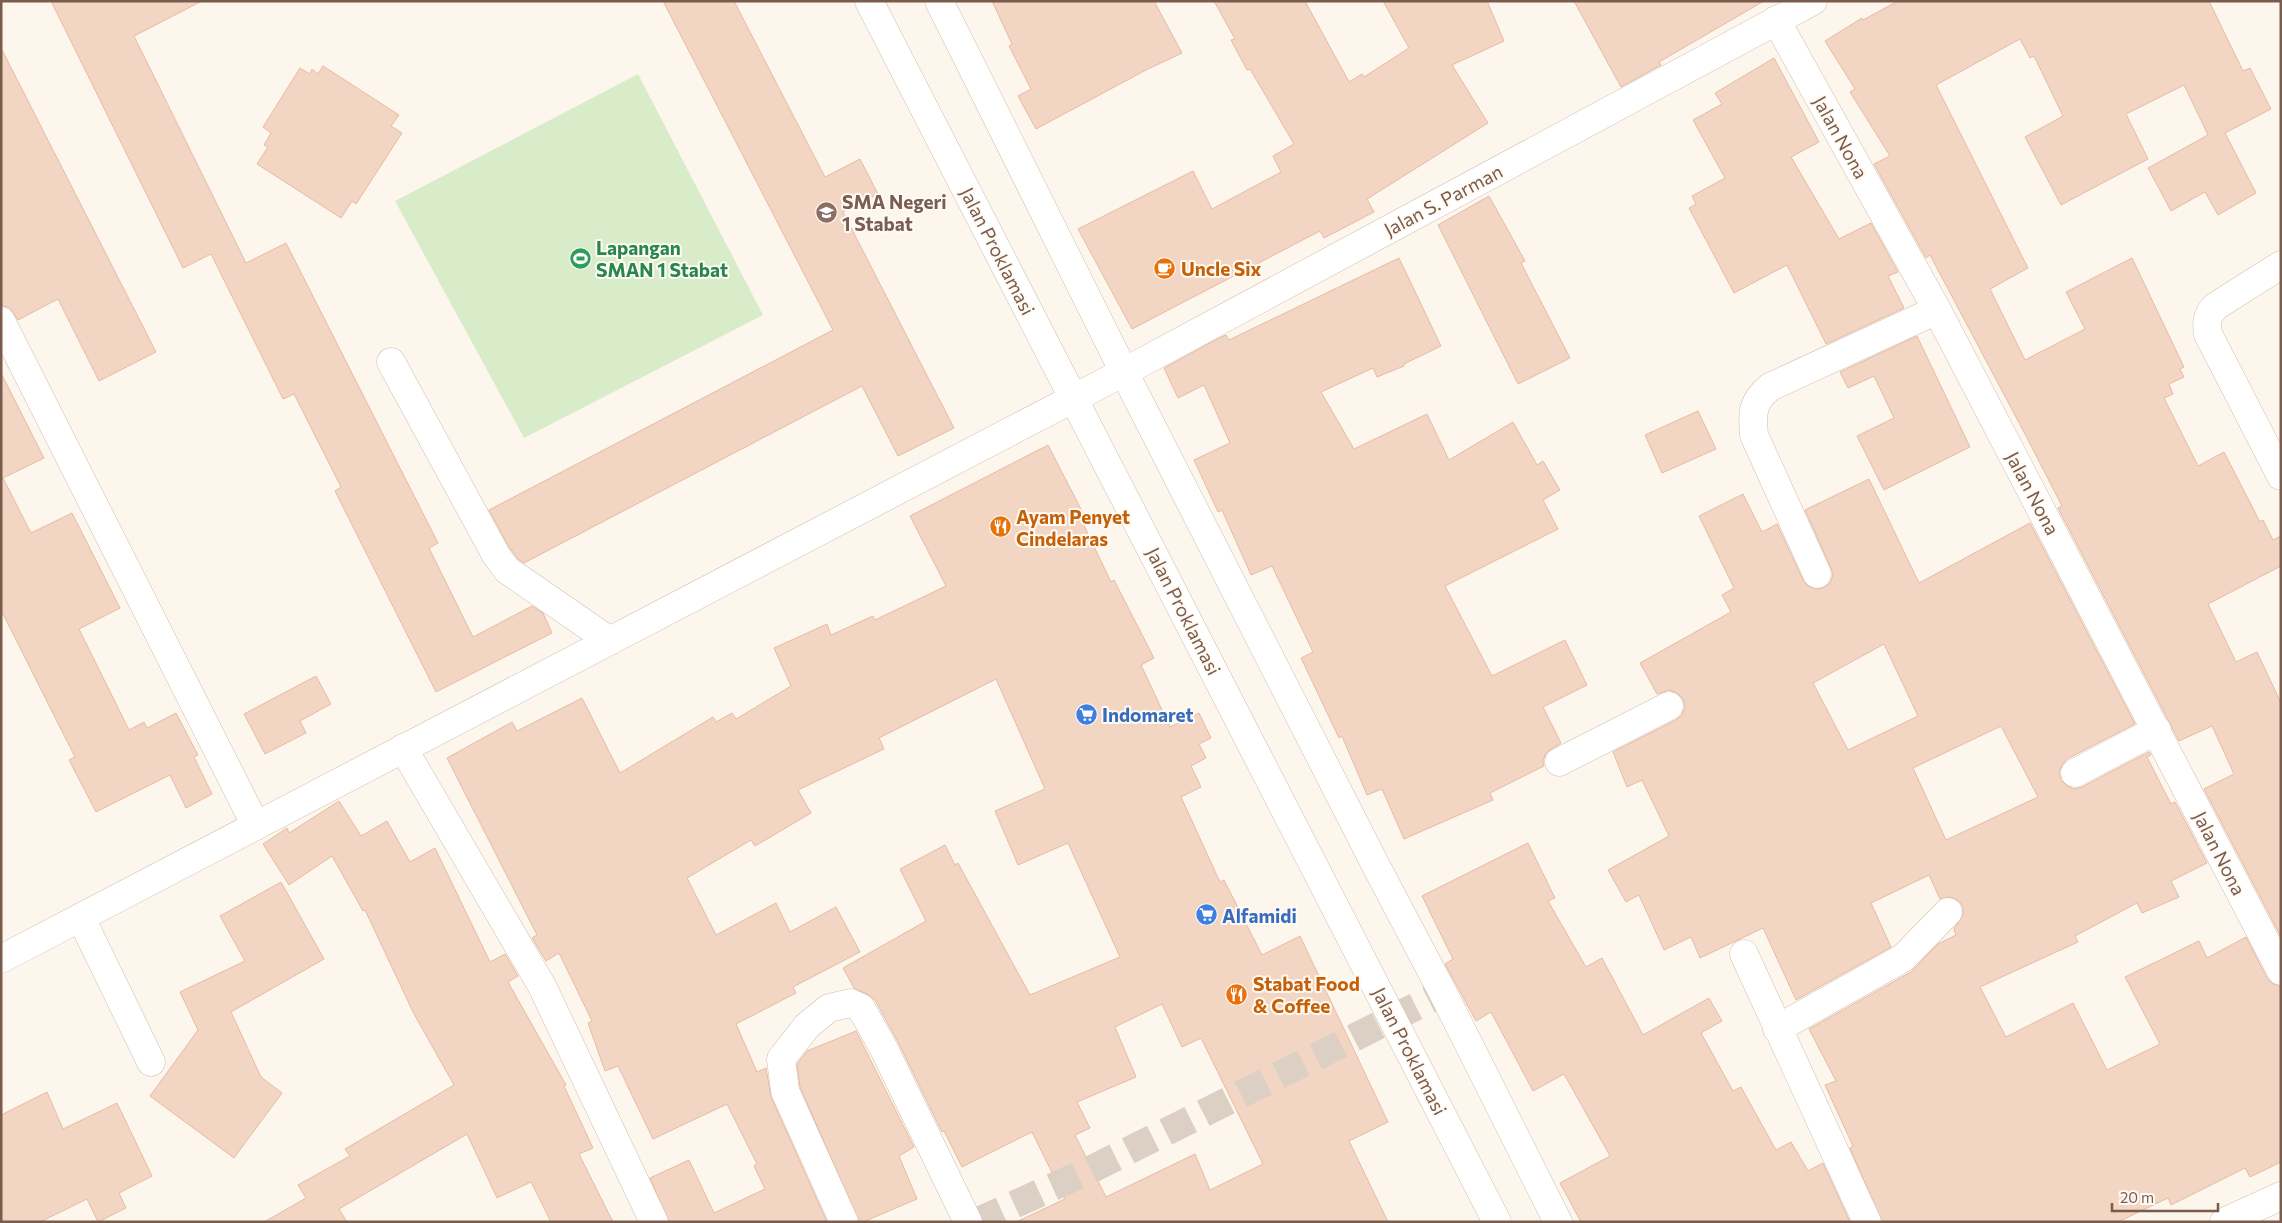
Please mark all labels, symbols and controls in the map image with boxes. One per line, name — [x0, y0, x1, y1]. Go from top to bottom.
street label: Jalan Nona — [1809, 92, 1873, 182]
street label: Jalan S. Parman — [1380, 159, 1506, 241]
street label: Jalan Proklamasi — [956, 183, 1040, 319]
place label: SMA Negeri 1 Stabat — [842, 190, 947, 235]
school or university icon: SMA Negeri 1 Stabat — [814, 200, 838, 224]
place label: Lapangan SMAN 1 Stabat — [596, 236, 728, 281]
sports icon: Lapangan SMAN 1 Stabat — [568, 246, 592, 270]
cafe icon: Uncle Six — [1153, 256, 1177, 280]
place label: Uncle Six — [1181, 257, 1262, 280]
street label: Jalan Nona — [2001, 447, 2065, 539]
place label: Ayam Penyet Cindelaras — [1016, 505, 1130, 550]
restaurant icon: Ayam Penyet Cindelaras — [988, 515, 1012, 539]
street label: Jalan Proklamasi — [1142, 543, 1226, 679]
supermarket icon: Indomaret — [1074, 702, 1098, 726]
place label: Indomaret — [1102, 703, 1194, 726]
street label: Jalan Nona — [2189, 807, 2251, 899]
supermarket icon: Alfamidi — [1194, 903, 1218, 927]
place label: Alfamidi — [1222, 904, 1297, 927]
place label: Stabat Food & Coffee — [1253, 972, 1360, 1017]
restaurant icon: Stabat Food & Coffee — [1225, 982, 1249, 1006]
street label: Jalan Proklamasi — [1368, 983, 1452, 1119]
scale bar — [2112, 1180, 2218, 1212]
text: 20 m — [2120, 1188, 2154, 1206]

